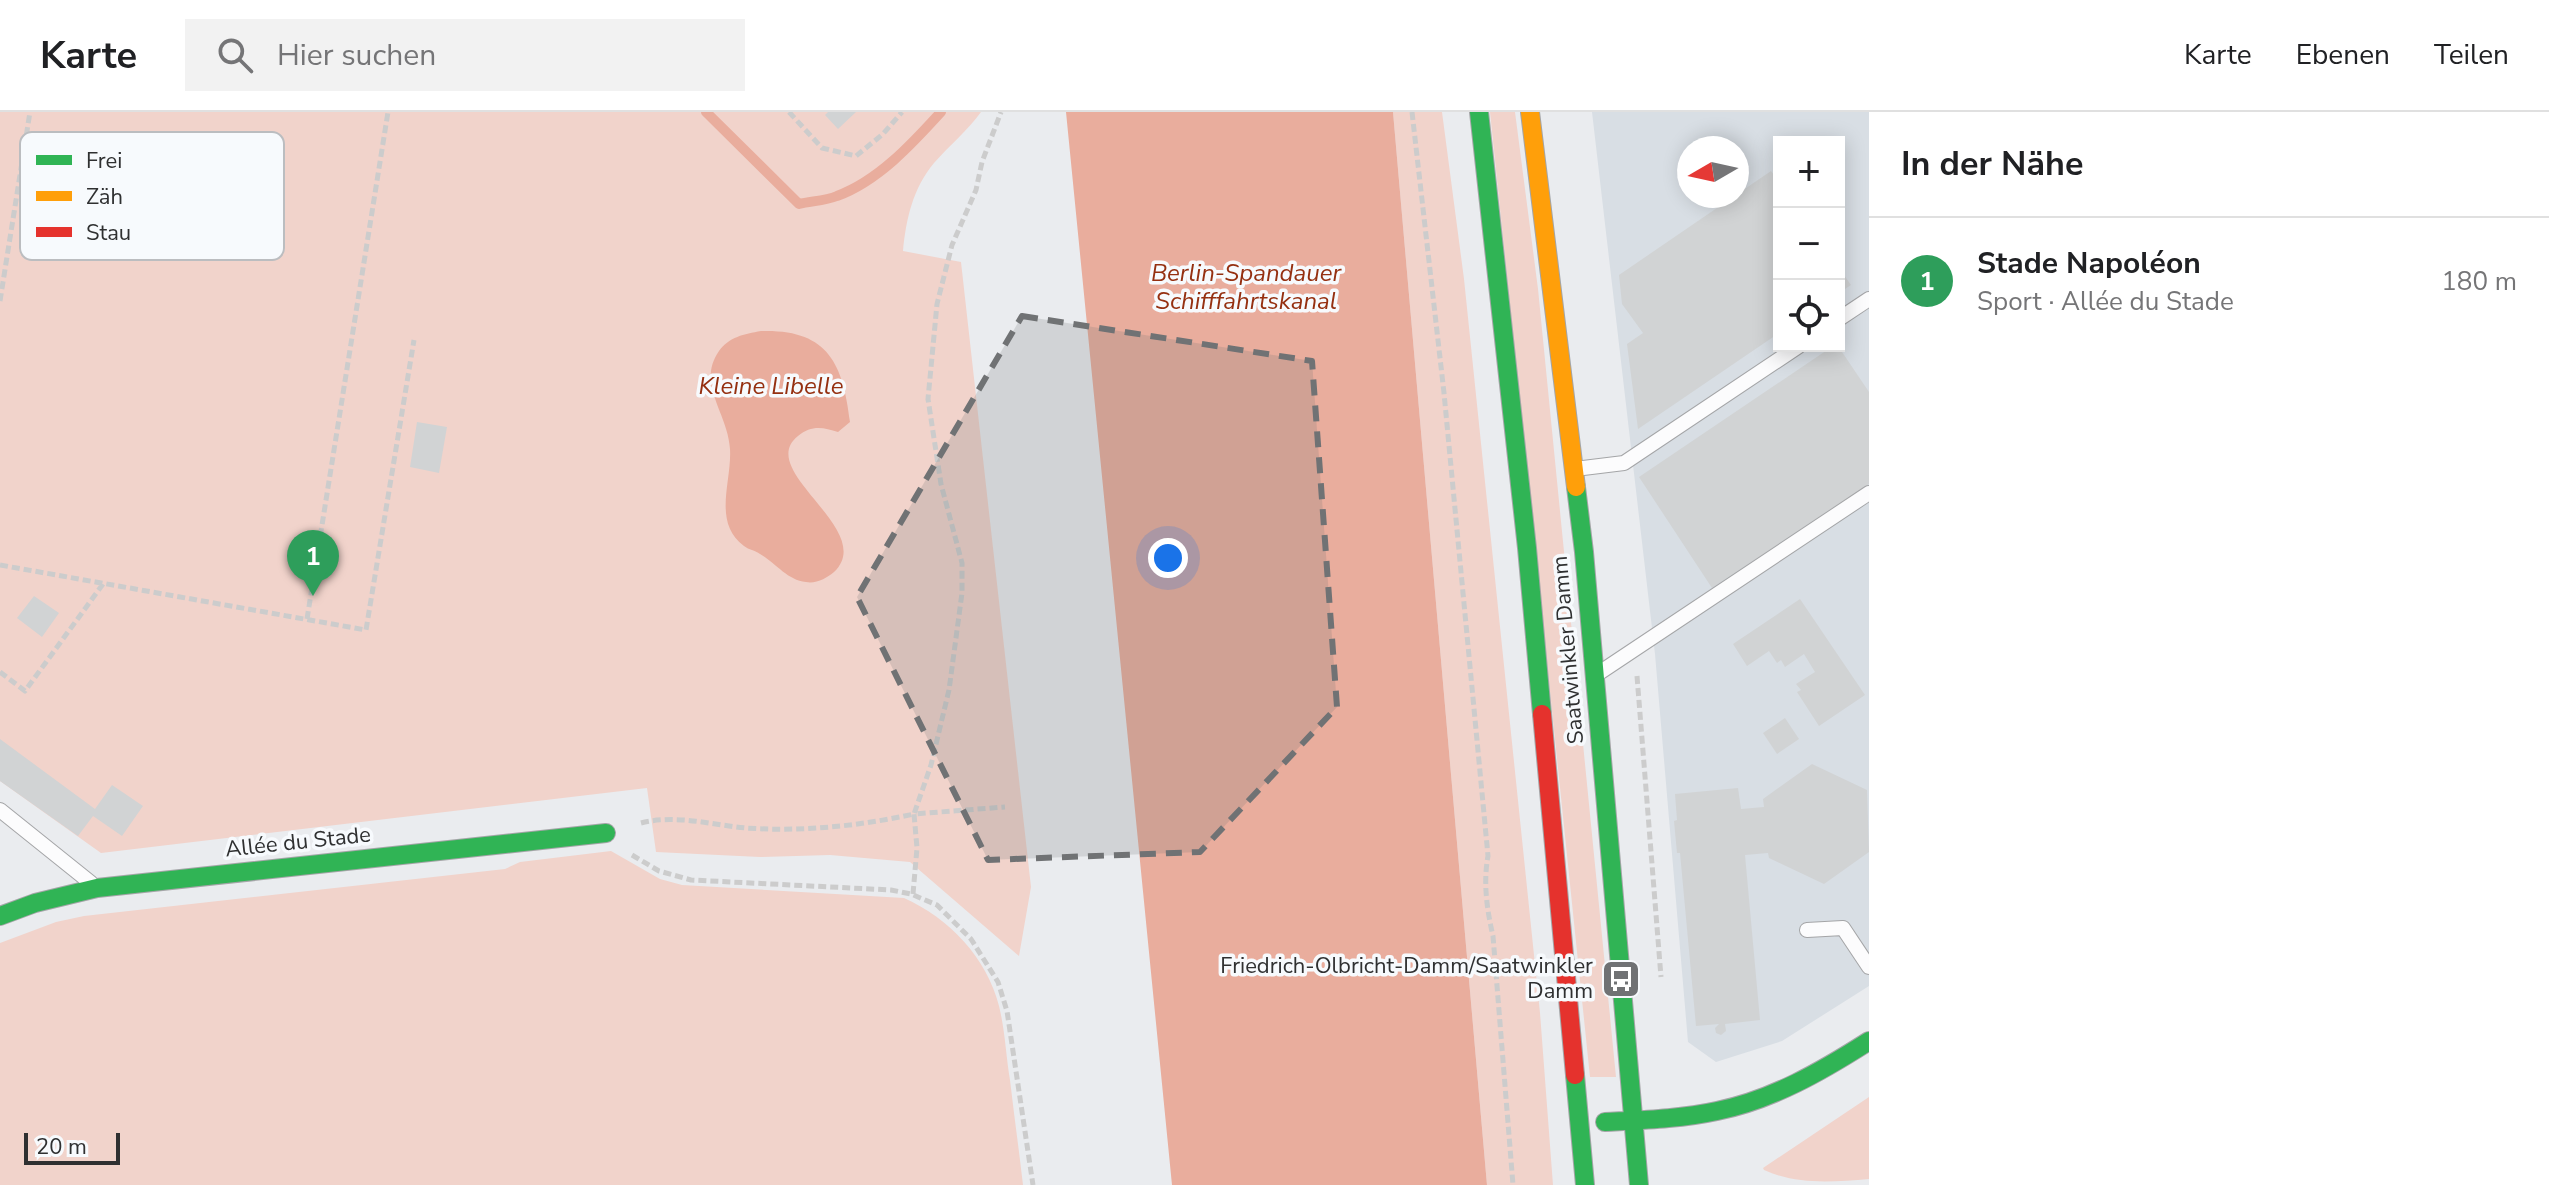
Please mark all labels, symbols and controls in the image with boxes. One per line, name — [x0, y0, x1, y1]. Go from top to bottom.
search box — [185, 19, 745, 91]
text: Karte — [40, 30, 137, 81]
icon: search — [213, 33, 257, 77]
text: Hier suchen — [277, 35, 436, 76]
text: Karte — [2184, 36, 2252, 74]
text: Ebenen — [2296, 36, 2390, 74]
text: Teilen — [2434, 36, 2509, 74]
legend — [20, 132, 284, 260]
north arrow — [1677, 136, 1749, 208]
map controls — [1773, 136, 1845, 352]
button: + — [1773, 136, 1845, 208]
text: In der Nähe — [1901, 141, 2083, 187]
text: Frei — [86, 146, 122, 176]
text: Zäh — [86, 182, 123, 212]
button: − — [1773, 208, 1845, 280]
text: Stau — [86, 218, 131, 248]
text: Stade Napoléon — [1977, 243, 2201, 284]
water label: Berlin-Spandauer Schifffahrtskanal — [1151, 257, 1343, 317]
text: 1 — [1919, 264, 1935, 299]
text: 180 m — [2441, 264, 2517, 299]
button: locate — [1773, 280, 1845, 352]
text: Sport · Allée du Stade — [1977, 284, 2234, 319]
water label: Kleine Libelle — [698, 370, 844, 402]
pin: 1 — [287, 530, 339, 596]
your location — [1148, 538, 1188, 578]
street label: Saatwinkler Damm — [1545, 555, 1591, 745]
street label: Allée du Stade — [224, 819, 372, 865]
place label: Friedrich-Olbricht-Damm/Saatwinkler Damm — [1220, 951, 1593, 1006]
bus stop icon: Friedrich-Olbricht-Damm/Saatwinkler Damm — [1600, 958, 1642, 1000]
scale bar — [24, 1129, 120, 1165]
text: 20 m — [36, 1132, 87, 1162]

